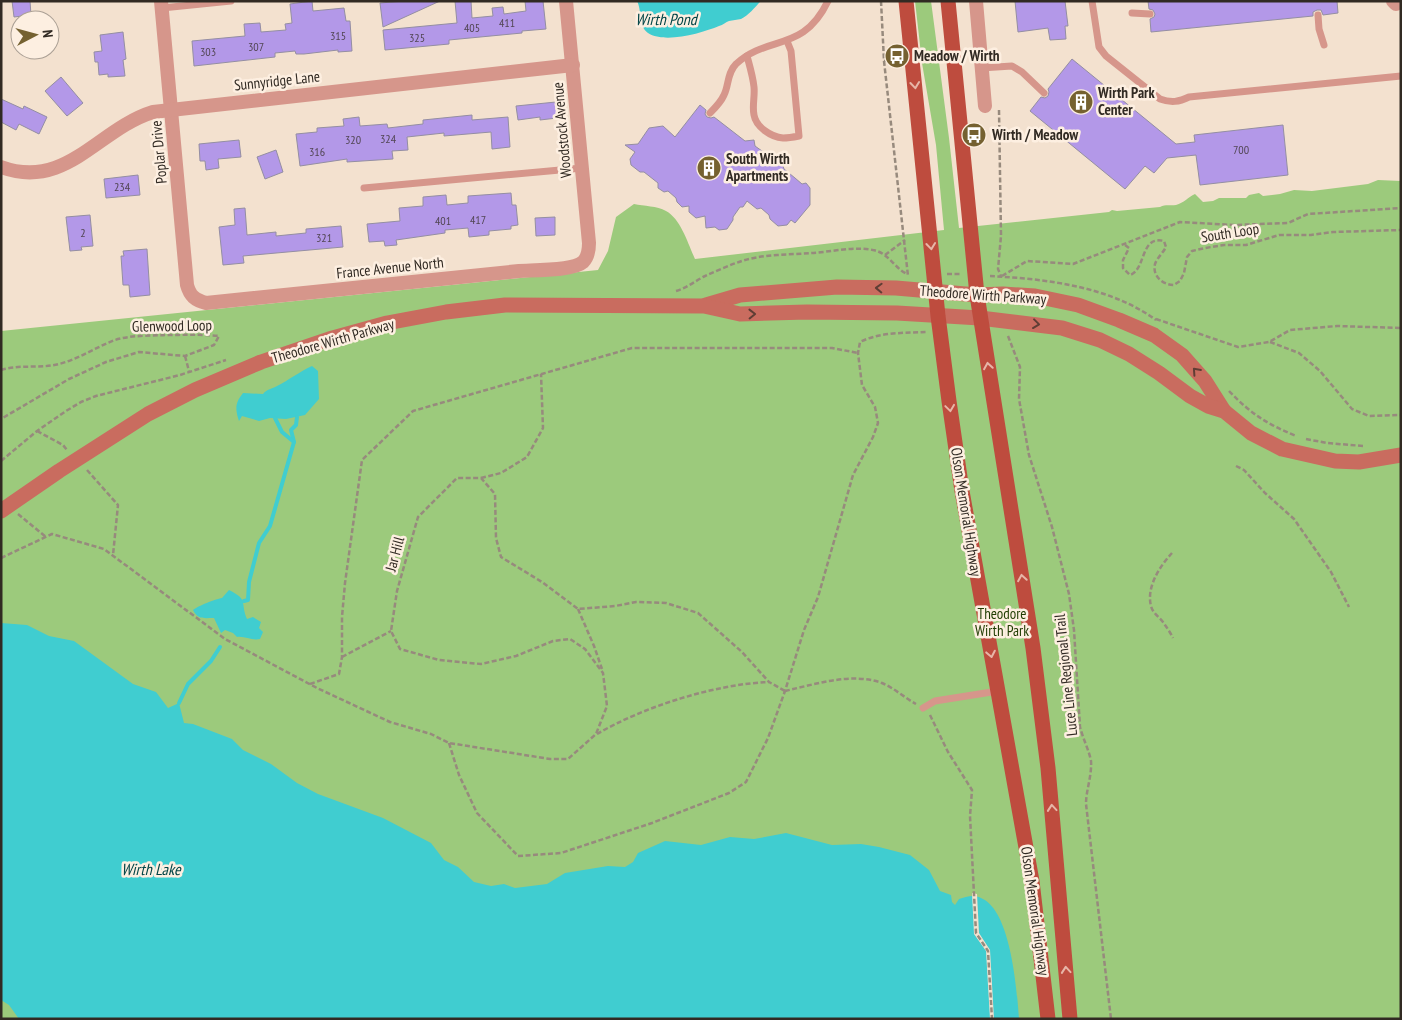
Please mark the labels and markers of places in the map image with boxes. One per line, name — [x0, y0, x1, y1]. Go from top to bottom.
bus stop icon: Meadow / Wirth — [884, 43, 910, 69]
place label: Meadow / Wirth — [914, 46, 1000, 65]
place label: Wirth Park Center — [1097, 83, 1155, 119]
building icon: Wirth Park Center — [1068, 89, 1094, 115]
bus stop icon: Wirth / Meadow — [961, 122, 987, 148]
place label: Wirth / Meadow — [991, 125, 1079, 144]
place label: South Wirth Apartments — [725, 149, 790, 185]
building icon: South Wirth Apartments — [696, 155, 722, 181]

